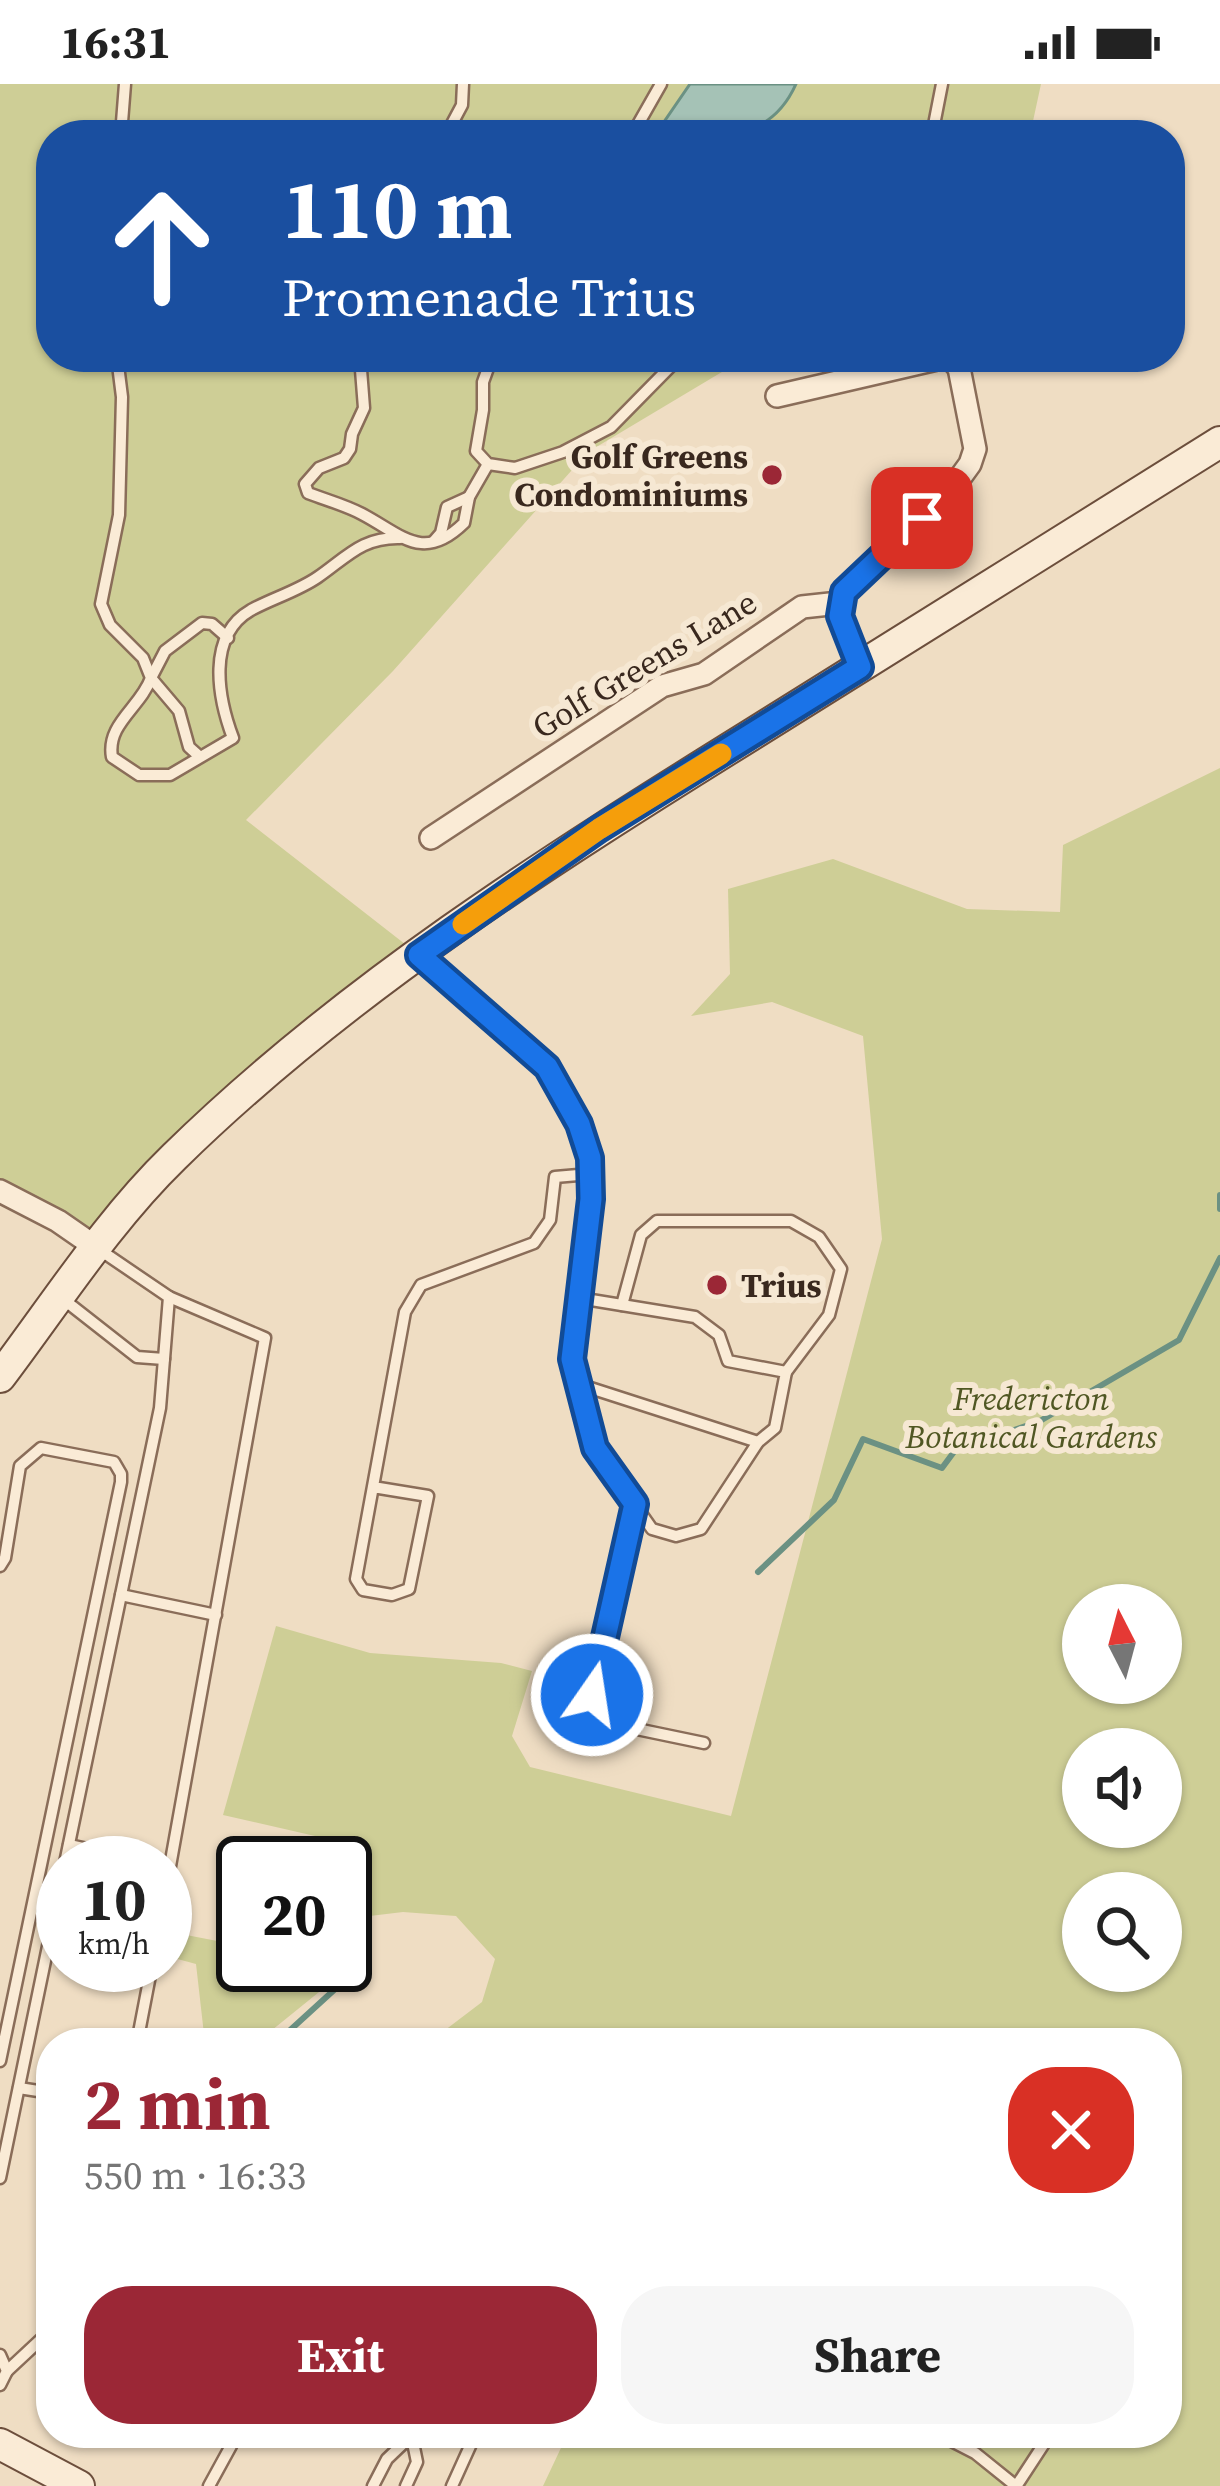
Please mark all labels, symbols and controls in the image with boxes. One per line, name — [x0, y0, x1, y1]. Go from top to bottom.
text: 16:31 — [60, 11, 171, 73]
text: 110 m — [282, 151, 513, 266]
icon: ahead — [84, 168, 240, 324]
text: Promenade Trius — [282, 260, 696, 334]
place label: Golf Greens Condominiums — [514, 434, 748, 517]
marker: Golf Greens Condominiums — [759, 462, 785, 488]
pin — [871, 467, 973, 569]
icon: arrive — [889, 485, 955, 551]
street label: Golf Greens Lane — [524, 580, 765, 749]
place label: Trius — [741, 1263, 822, 1308]
marker: Trius — [704, 1272, 730, 1298]
park label: Fredericton Botanical Gardens — [904, 1376, 1157, 1459]
north arrow — [1062, 1584, 1182, 1704]
map controls — [1062, 1584, 1182, 1992]
position arrow — [529, 1632, 655, 1758]
button: sound — [1062, 1728, 1182, 1848]
speed limit sign: 20 — [216, 1836, 372, 1992]
text: 10 — [81, 1858, 147, 1940]
button: search — [1062, 1872, 1182, 1992]
text: km/h — [78, 1923, 150, 1964]
text: 2 min — [84, 2054, 271, 2153]
button: close — [1008, 2067, 1134, 2193]
text: 550 m · 16:33 — [84, 2149, 306, 2202]
button: Exit — [84, 2286, 597, 2424]
button: Share — [621, 2286, 1134, 2424]

